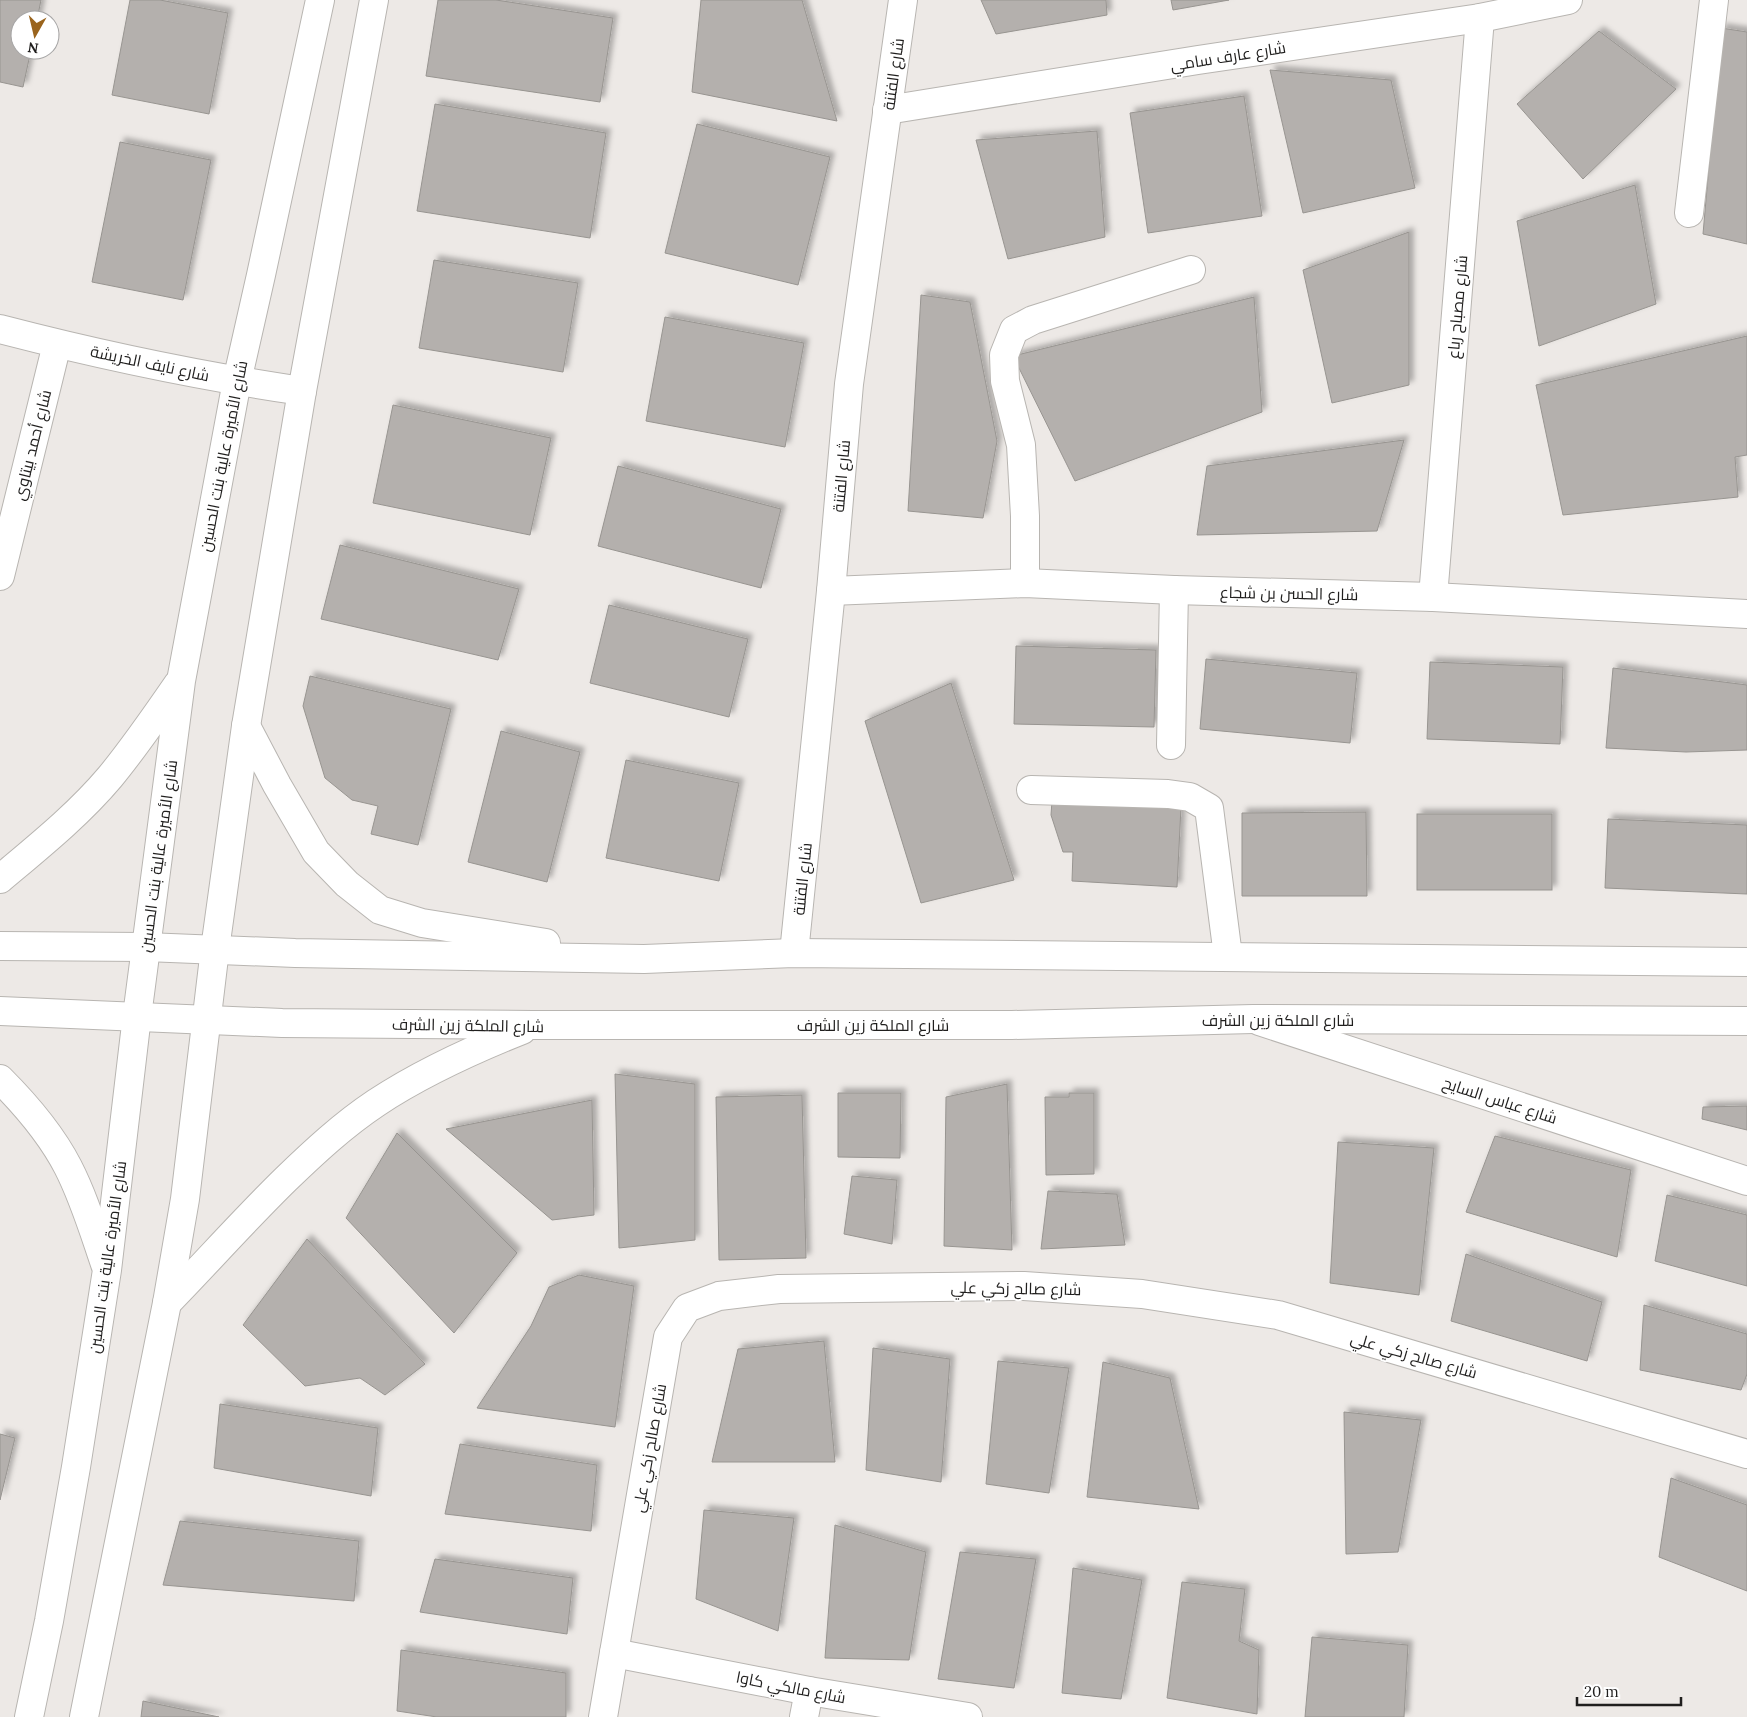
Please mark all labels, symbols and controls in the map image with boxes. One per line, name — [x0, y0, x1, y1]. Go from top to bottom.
north arrow — [10, 10, 60, 60]
street label: شارع الفتنة — [878, 37, 910, 112]
street label: شارع عارف سامي — [1169, 37, 1288, 79]
text: N — [26, 38, 40, 58]
street label: شارع مصباح رباع — [1443, 254, 1473, 360]
street label: شارع نايف الخريشة — [88, 341, 211, 387]
street label: شارع الأميرة عالية بنت الحسين — [195, 359, 253, 554]
street label: شارع أحمد بيتاوي — [9, 388, 59, 503]
street label: شارع الفتنة — [828, 439, 856, 513]
street label: شارع الحسن بن شجاع — [1220, 582, 1358, 606]
street label: شارع الأميرة عالية بنت الحسين — [135, 758, 183, 954]
street label: شارع الفتنة — [788, 842, 818, 916]
street label: شارع الملكة زين الشرف — [1202, 1010, 1354, 1032]
street label: شارع الملكة زين الشرف — [392, 1014, 544, 1038]
street label: شارع الملكة زين الشرف — [797, 1015, 949, 1037]
street label: شارع عباس السايح — [1440, 1072, 1560, 1130]
street label: شارع الأميرة عالية بنت الحسين — [84, 1159, 132, 1355]
street label: شارع صالح زكي علي — [950, 1277, 1081, 1303]
street label: شارع صالح زكي علي — [1347, 1327, 1480, 1386]
street label: شارع صالح زكي علي — [628, 1382, 674, 1515]
street label: شارع مالكي كاوا — [734, 1667, 847, 1711]
scale bar — [1577, 1674, 1681, 1706]
text: 20 m — [1584, 1682, 1619, 1701]

